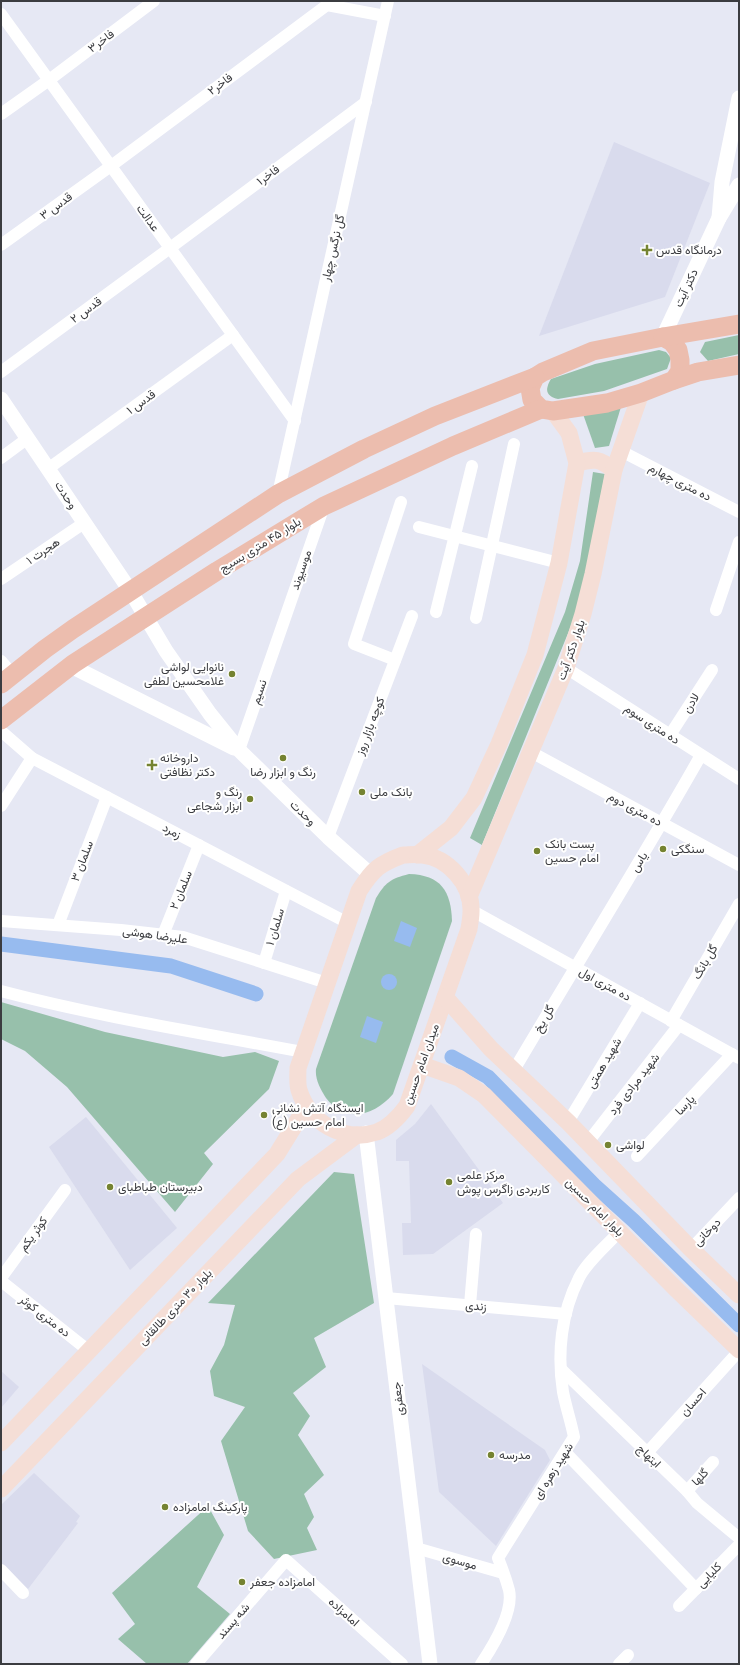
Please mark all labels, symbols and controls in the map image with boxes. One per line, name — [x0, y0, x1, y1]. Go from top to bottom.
street label: فاخر۳ — [85, 27, 117, 56]
street label: فاخر۲ — [205, 70, 236, 99]
street label: فاخر۱ — [254, 162, 283, 189]
street label: قدس ۳ — [37, 189, 76, 223]
street label: عدالت — [134, 202, 162, 234]
street label: گل نرگس چهار — [318, 213, 348, 284]
place label: درمانگاه قدس — [656, 243, 722, 258]
marker: درمانگاه قدس — [641, 244, 653, 256]
street label: دکتر آیت — [671, 266, 702, 310]
street label: قدس ۲ — [68, 294, 105, 327]
street label: قدس ۱ — [124, 387, 159, 418]
street label: ده متری چهارم — [646, 460, 714, 505]
street label: وحدت — [51, 479, 80, 512]
street label: بلوار ۴۵ متری بسیج — [217, 514, 304, 577]
street label: هجرت ۱ — [24, 535, 63, 568]
street label: موسیوند — [288, 548, 315, 592]
street label: بلوار دکتر آیت — [554, 618, 589, 682]
place label: نانوایی لواشی غلامحسین لطفی — [144, 660, 224, 689]
marker: نانوایی لواشی غلامحسین لطفی — [227, 669, 237, 679]
street label: نسیم — [248, 678, 271, 707]
street label: لادن — [680, 691, 702, 715]
street label: کوچه بازار روز — [352, 695, 388, 758]
street label: ده متری سوم — [621, 701, 682, 748]
place label: داروخانه دکتر نظافتی — [160, 751, 215, 780]
marker: رنگ و ابزار رضا — [278, 753, 288, 763]
marker: داروخانه دکتر نظافتی — [147, 760, 157, 770]
place label: رنگ و ابزار رضا — [250, 765, 316, 780]
place label: رنگ و ابزار شجاعی — [187, 785, 242, 814]
place label: بانک ملی — [370, 785, 412, 800]
marker: بانک ملی — [357, 787, 367, 797]
street label: ده متری دوم — [605, 789, 665, 830]
marker: رنگ و ابزار شجاعی — [245, 794, 255, 804]
street label: وحدت — [287, 797, 319, 829]
street label: زمرد — [160, 820, 184, 843]
place label: پست بانک امام حسین — [545, 837, 599, 866]
street label: سلمان ۳ — [68, 839, 96, 883]
place label: سنگکی — [671, 842, 705, 857]
marker: سنگکی — [658, 844, 668, 854]
marker: پست بانک امام حسین — [532, 846, 542, 856]
street label: یاس — [627, 849, 652, 875]
street label: سلمان ۲ — [167, 869, 195, 911]
street label: سلمان ۱ — [263, 907, 287, 947]
street label: علیرضا هوشی — [121, 924, 188, 947]
street label: گل بانگ — [690, 942, 721, 982]
street label: ده متری اول — [576, 964, 633, 1005]
street label: گل یخ — [531, 1003, 559, 1036]
street label: میدان امام حسین — [400, 1022, 443, 1107]
street label: شهید همتی — [583, 1035, 625, 1091]
street label: شهید مرادی فرد — [606, 1050, 663, 1118]
street label: پارسا — [672, 1092, 699, 1119]
place label: ایستگاه آتش نشانی امام حسین (ع) — [272, 1101, 364, 1131]
marker: ایستگاه آتش نشانی امام حسین (ع) — [259, 1110, 269, 1120]
place label: لواشی — [616, 1138, 645, 1153]
marker: لواشی — [603, 1140, 613, 1150]
place label: مرکز علمی کاربردی زاگرس پوش — [457, 1168, 550, 1197]
street label: بلوار امام حسین — [562, 1175, 627, 1240]
marker: مرکز علمی کاربردی زاگرس پوش — [444, 1177, 454, 1187]
place label: دبیرستان طباطبای — [118, 1180, 203, 1195]
marker: دبیرستان طباطبای — [105, 1182, 115, 1192]
street label: کوثر یکم — [16, 1214, 51, 1255]
street label: دوخانی — [690, 1215, 725, 1250]
street label: بلوار ۳۰ متری طالقانی — [135, 1266, 215, 1349]
street label: ده متری کوثر — [16, 1291, 73, 1341]
street label: زندی — [465, 1298, 487, 1315]
street label: جعفری — [389, 1381, 408, 1417]
street label: احسان — [677, 1385, 709, 1419]
street label: شهید زهره ای — [530, 1440, 577, 1502]
street label: ابتهاج — [633, 1441, 664, 1472]
place label: مدرسه — [499, 1448, 531, 1463]
marker: مدرسه — [486, 1450, 496, 1460]
street label: گلها — [689, 1466, 712, 1489]
place label: پارکینگ امامزاده — [173, 1500, 248, 1515]
marker: پارکینگ امامزاده — [160, 1502, 170, 1512]
street label: موسوی — [441, 1549, 479, 1574]
street label: کلیایی — [694, 1559, 725, 1591]
place label: امامزاده جعفر — [249, 1575, 315, 1590]
marker: امامزاده جعفر — [237, 1577, 247, 1587]
street label: امامزاده — [325, 1595, 362, 1630]
street label: شه پسند — [214, 1600, 253, 1642]

